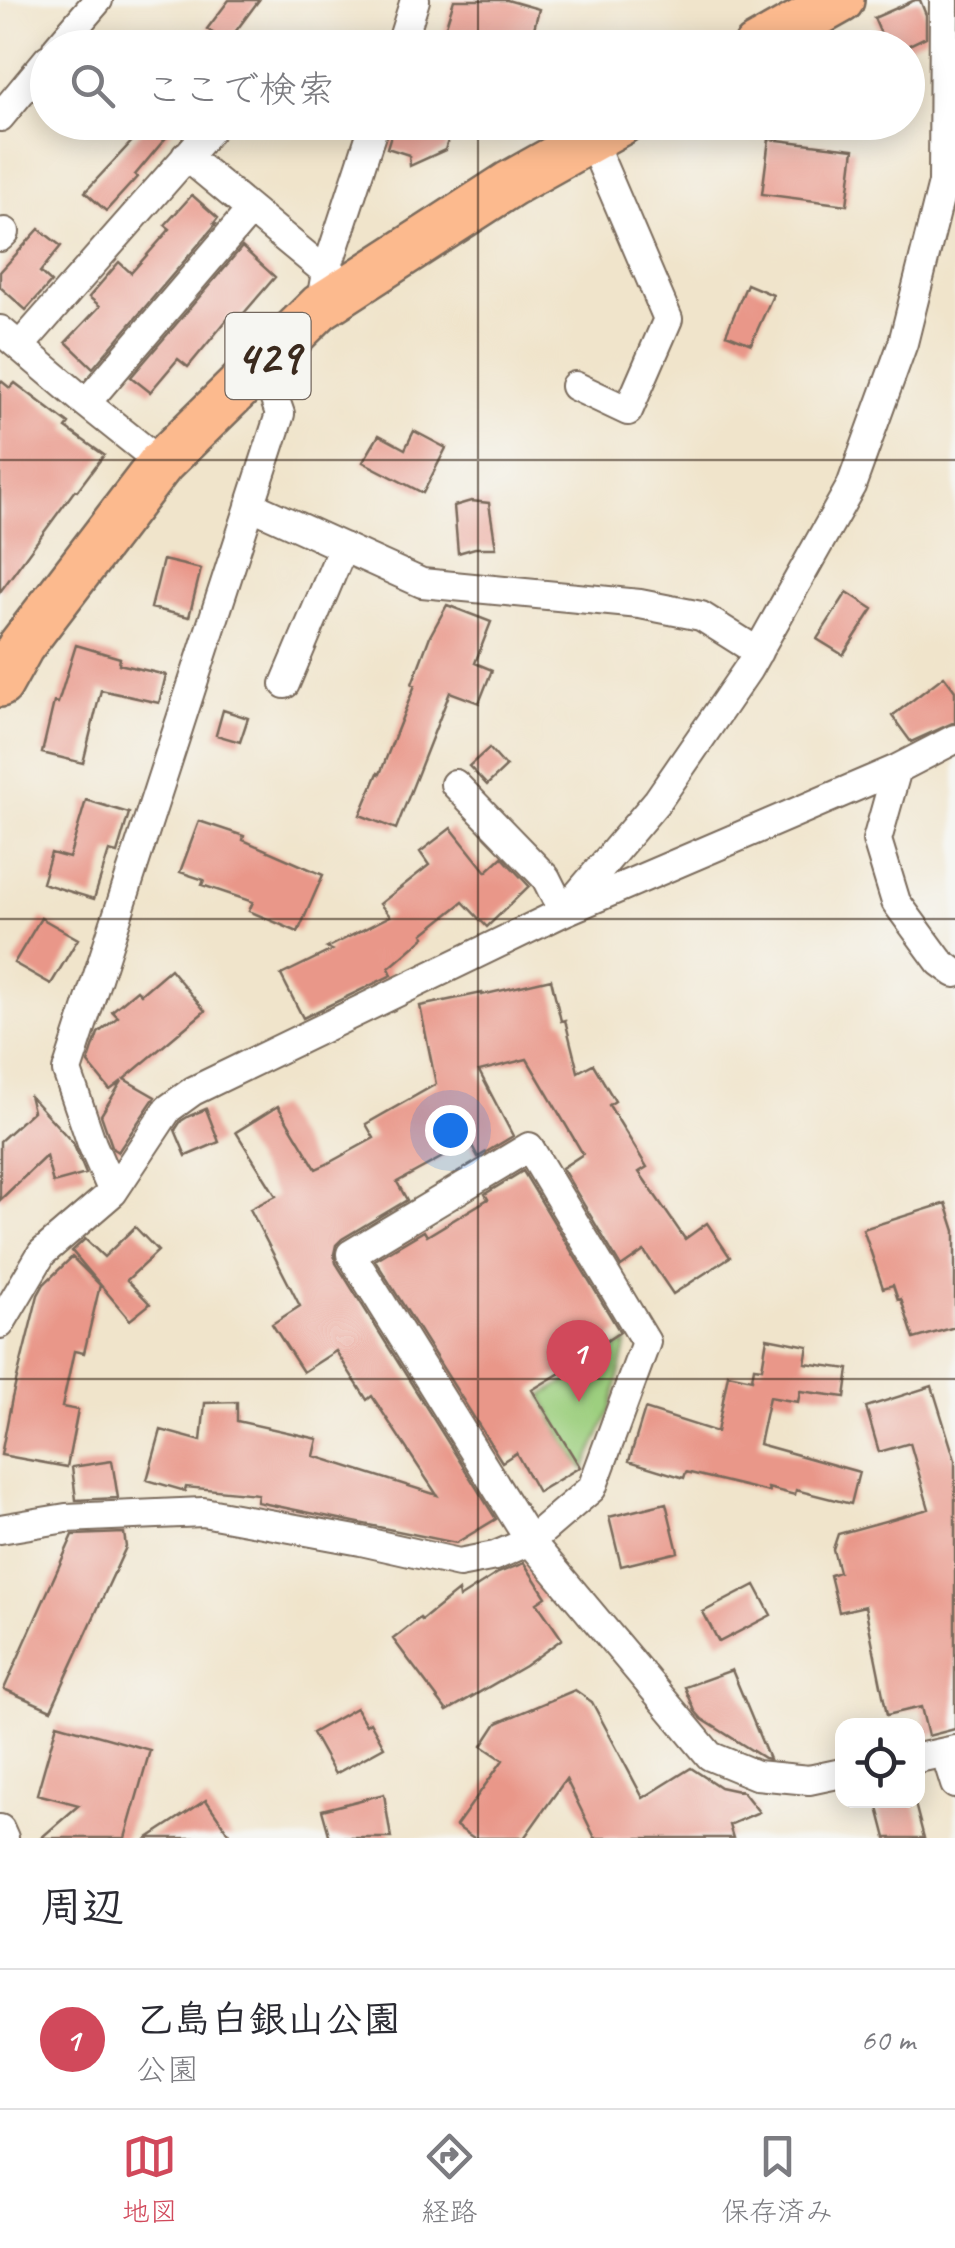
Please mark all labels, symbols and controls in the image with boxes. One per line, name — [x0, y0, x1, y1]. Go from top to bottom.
search box — [30, 30, 925, 140]
icon: search — [65, 58, 120, 113]
text: ここで検索 — [145, 66, 335, 113]
road number: 429 — [226, 313, 310, 399]
your location — [425, 1105, 476, 1156]
pin: 1 — [546, 1320, 612, 1402]
map controls — [835, 1718, 925, 1808]
button: locate — [835, 1718, 925, 1808]
text: 周辺 — [40, 1881, 124, 1934]
text: 乙島白銀山公園 — [135, 1996, 401, 2043]
text: 1 — [65, 2019, 80, 2060]
text: 60 m — [861, 2019, 915, 2060]
text: 公園 — [135, 2049, 199, 2090]
tab: 地図 — [122, 2129, 178, 2229]
tab: 経路 — [421, 2129, 477, 2229]
tab: 保存済み — [721, 2129, 833, 2229]

